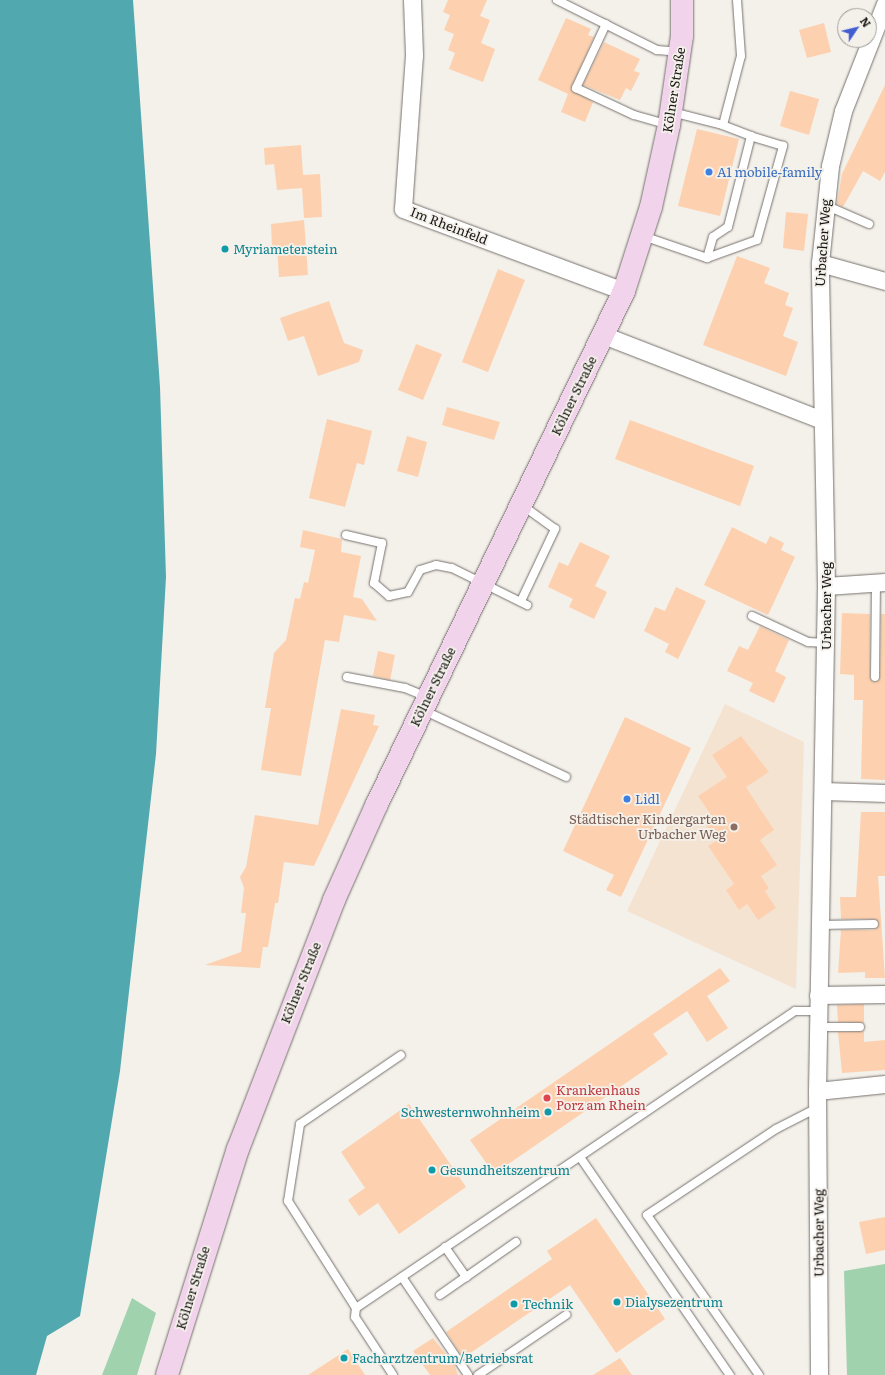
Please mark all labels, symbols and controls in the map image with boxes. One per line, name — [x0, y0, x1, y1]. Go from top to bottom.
north arrow — [837, 8, 877, 48]
text: N — [857, 13, 875, 30]
street label: Kölner Straße — [660, 46, 688, 134]
place label: A1 mobile-family — [717, 164, 822, 180]
marker: A1 mobile-family — [704, 167, 714, 177]
street label: Urbacher Weg — [812, 198, 834, 288]
street label: Im Rheinfeld — [408, 204, 490, 248]
place label: Myriameterstein — [233, 241, 337, 257]
marker: Myriameterstein — [220, 244, 230, 254]
street label: Kölner Straße — [548, 354, 600, 438]
street label: Urbacher Weg — [818, 562, 834, 650]
street label: Kölner Straße — [407, 645, 459, 729]
place label: Lidl — [635, 791, 660, 807]
marker: Lidl — [622, 794, 632, 804]
place label: Städtischer Kindergarten Urbacher Weg — [569, 812, 726, 843]
marker: Städtischer Kindergarten Urbacher Weg — [729, 822, 739, 832]
street label: Kölner Straße — [278, 940, 324, 1026]
place label: Krankenhaus Porz am Rhein — [556, 1083, 646, 1114]
marker: Krankenhaus Porz am Rhein — [541, 1092, 553, 1104]
place label: Schwesternwohnheim — [401, 1104, 540, 1120]
marker: Schwesternwohnheim — [543, 1107, 553, 1117]
place label: Gesundheitszentrum — [440, 1162, 570, 1178]
marker: Gesundheitszentrum — [427, 1165, 437, 1175]
street label: Urbacher Weg — [811, 1189, 827, 1277]
street label: Kölner Straße — [173, 1244, 213, 1332]
place label: Dialysezentrum — [625, 1294, 723, 1310]
place label: Technik — [522, 1296, 573, 1312]
marker: Dialysezentrum — [612, 1297, 622, 1307]
marker: Technik — [509, 1299, 519, 1309]
place label: Facharztzentrum/Betriebsrat — [352, 1350, 533, 1366]
marker: Facharztzentrum/Betriebsrat — [339, 1353, 349, 1363]

